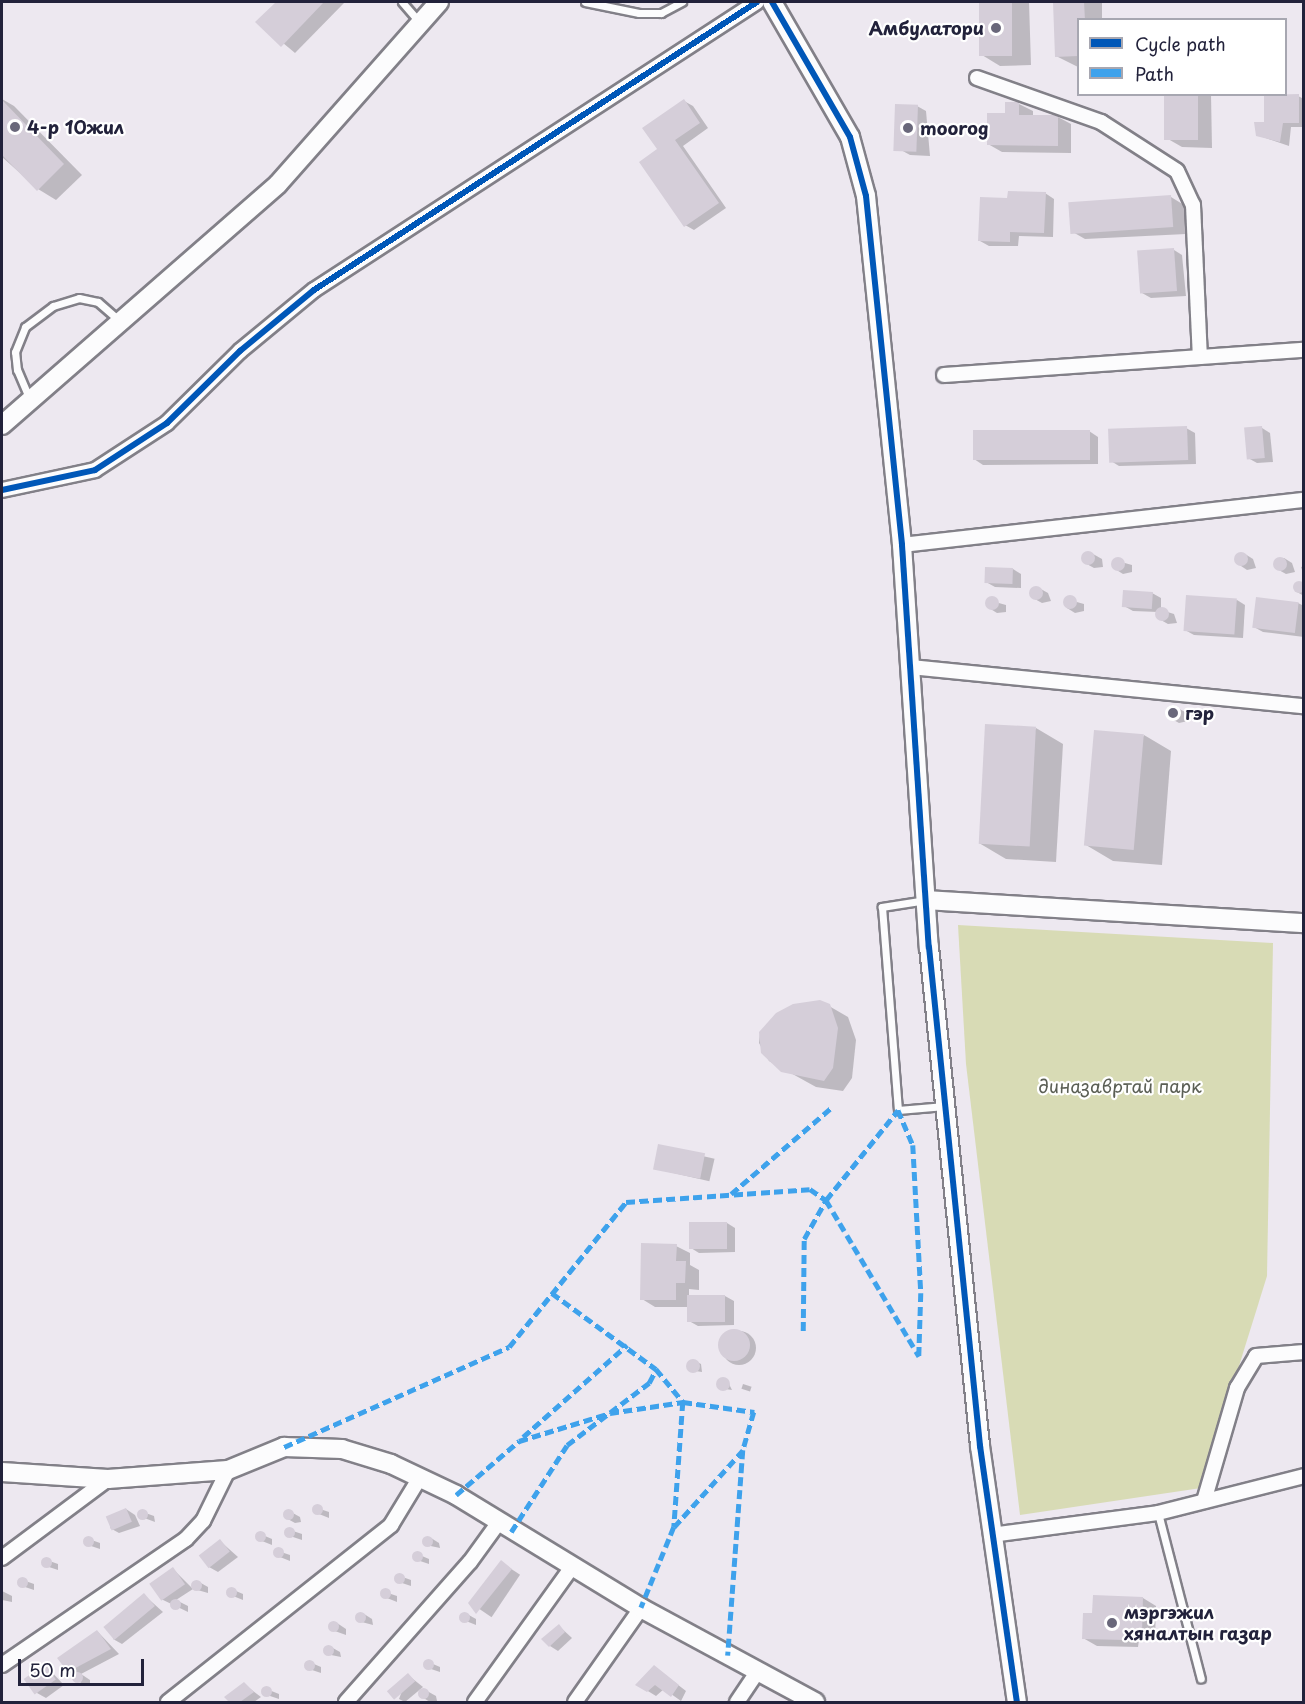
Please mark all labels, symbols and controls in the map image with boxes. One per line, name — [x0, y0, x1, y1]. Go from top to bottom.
place label: Амбулатори — [869, 17, 984, 39]
legend — [1077, 18, 1287, 96]
marker: Амбулатори — [989, 21, 1003, 35]
text: Cycle path — [1135, 30, 1226, 57]
text: Path — [1135, 60, 1174, 87]
place label: 4-р 10жил — [27, 116, 124, 138]
place label: moorog — [920, 117, 988, 139]
marker: 4-р 10жил — [8, 120, 22, 134]
marker: moorog — [901, 121, 915, 135]
place label: гэр — [1185, 702, 1214, 724]
marker: гэр — [1166, 706, 1180, 720]
park label: диназавртай парк — [1038, 1075, 1202, 1097]
place label: мэргэжил хяналтын газар — [1124, 1602, 1272, 1644]
marker: мэргэжил хяналтын газар — [1105, 1616, 1119, 1630]
scale bar — [21, 1647, 147, 1685]
text: 50 m — [29, 1656, 76, 1683]

